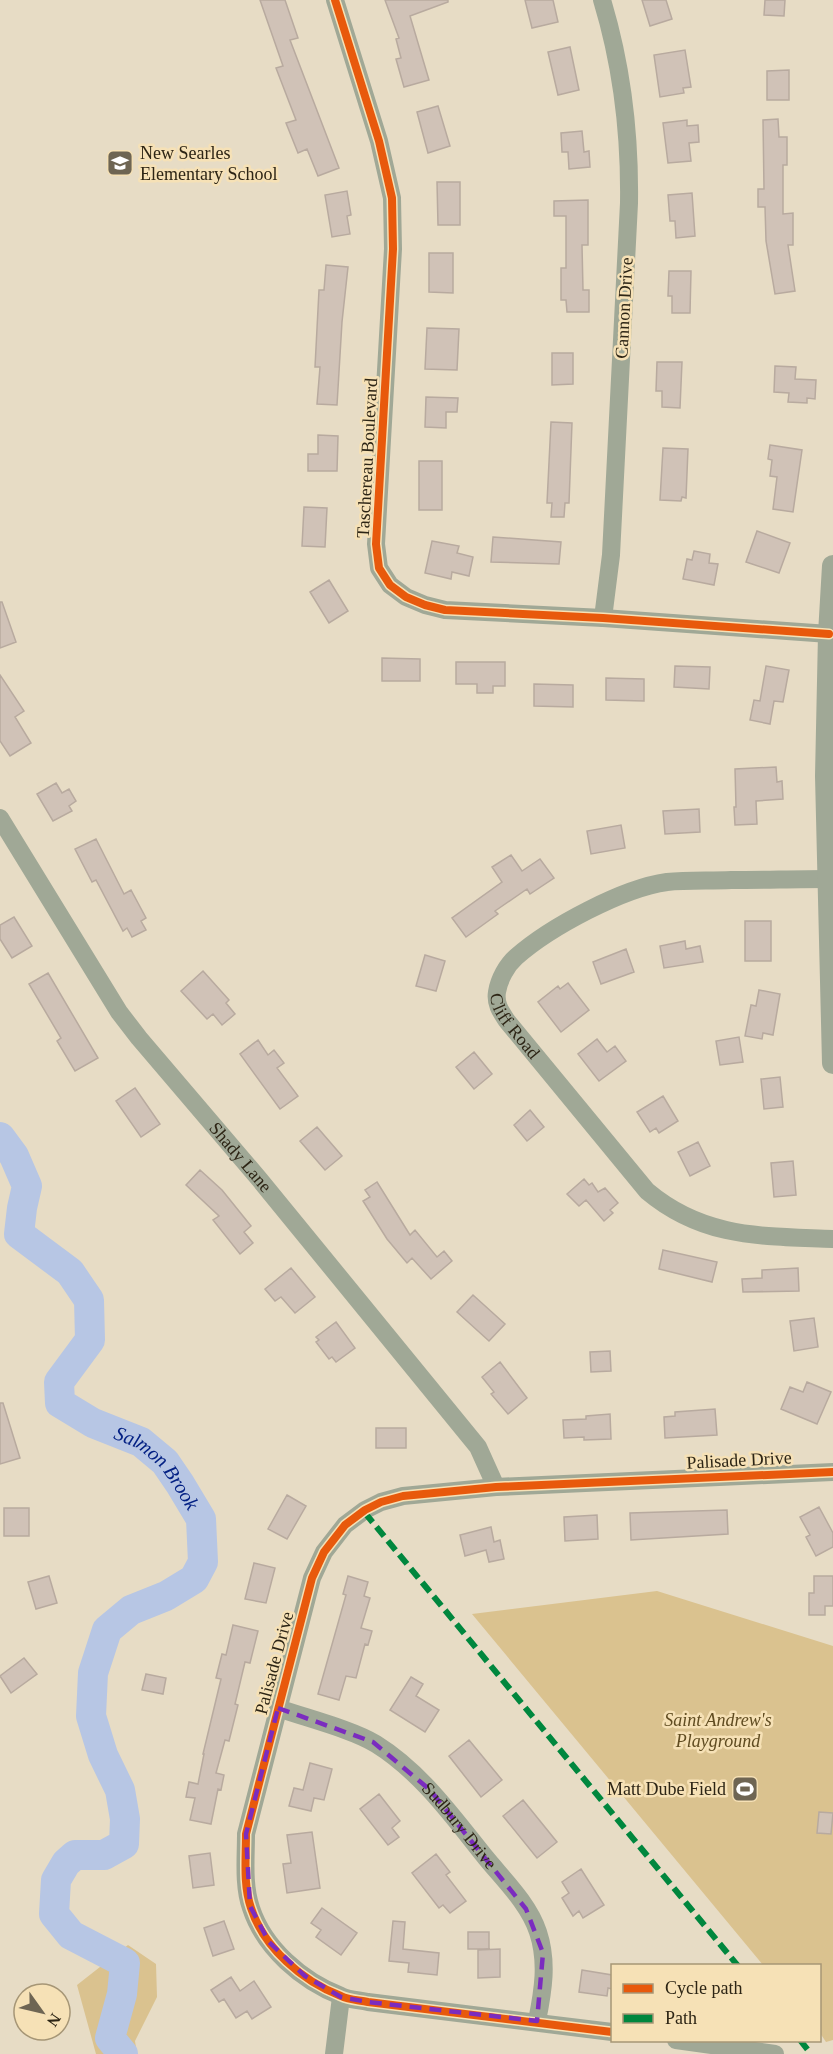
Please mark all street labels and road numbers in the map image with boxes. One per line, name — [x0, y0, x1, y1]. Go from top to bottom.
street label: Cannon Drive — [611, 257, 637, 359]
street label: Taschereau Boulevard — [353, 378, 381, 538]
street label: Cliff Road — [486, 992, 544, 1063]
street label: Shady Lane — [205, 1118, 276, 1196]
street label: Palisade Drive — [686, 1447, 792, 1473]
street label: Palisade Drive — [251, 1609, 297, 1717]
street label: Sudbury Drive — [418, 1778, 501, 1873]

